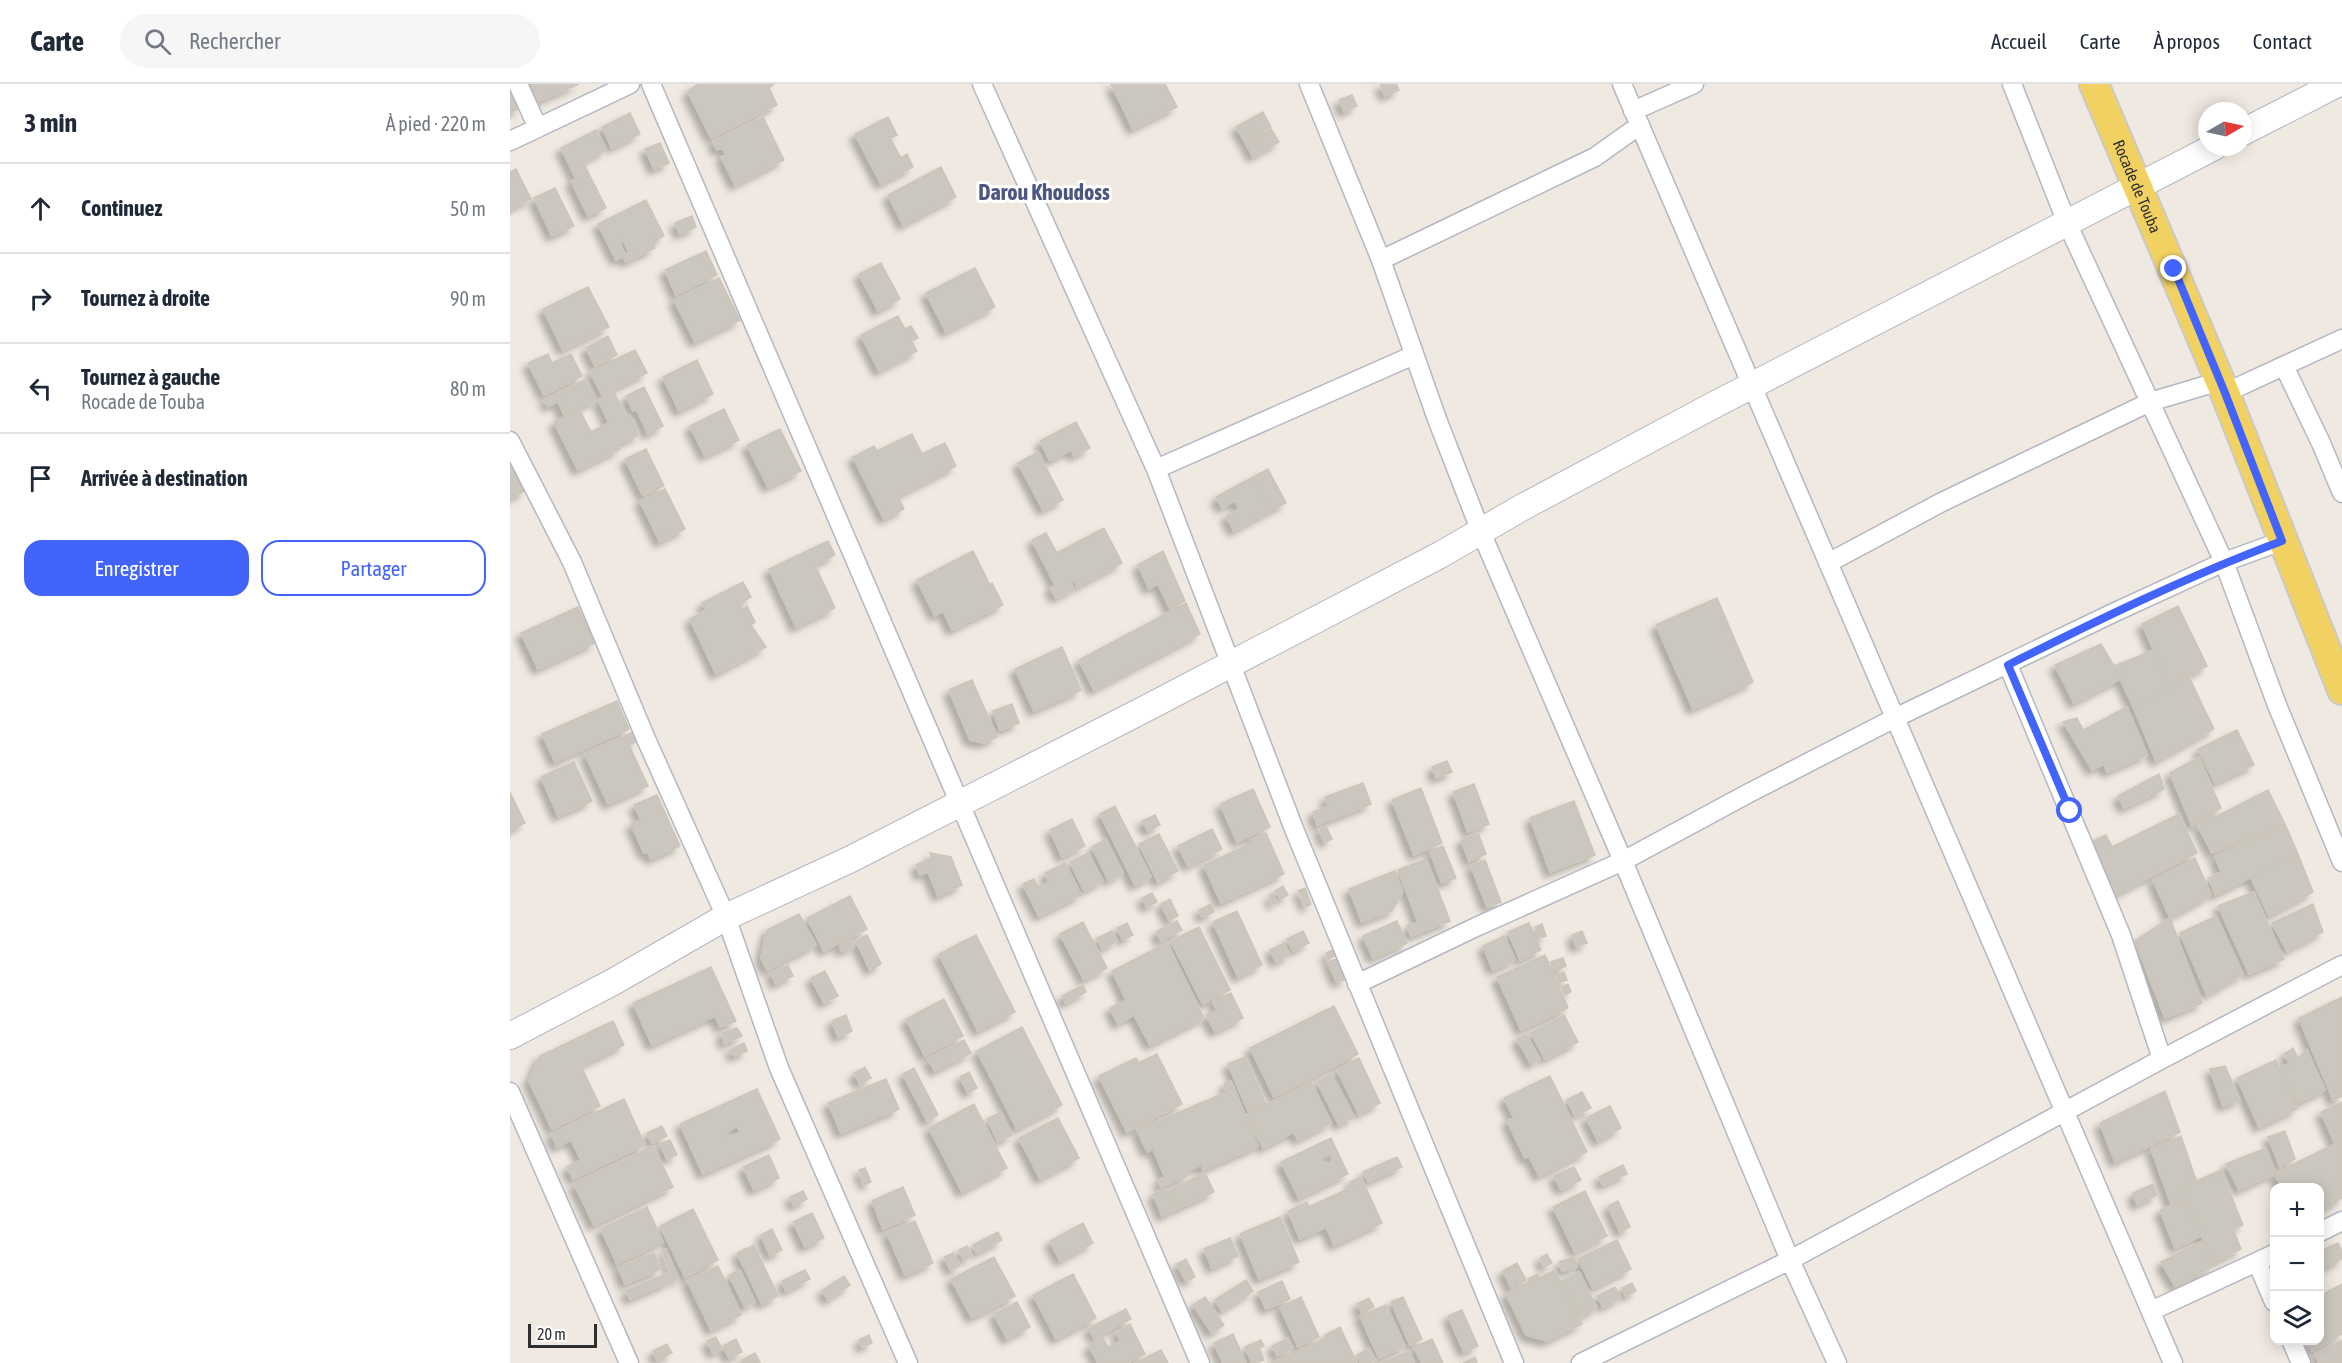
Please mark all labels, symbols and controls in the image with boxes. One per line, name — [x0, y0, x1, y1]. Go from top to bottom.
search box — [120, 14, 540, 68]
text: Carte — [30, 25, 84, 57]
icon: search — [141, 25, 174, 58]
text: Rechercher — [189, 28, 281, 54]
text: Accueil — [1991, 29, 2047, 53]
text: Carte — [2080, 29, 2120, 53]
text: À propos — [2153, 29, 2220, 53]
text: Contact — [2253, 29, 2312, 53]
north arrow — [2198, 102, 2252, 156]
text: 3 min — [24, 108, 77, 138]
text: À pied · 220 m — [386, 112, 486, 135]
street label: Rocade de Touba — [2110, 137, 2165, 235]
district label: Darou Khoudoss — [978, 179, 1110, 205]
icon: ahead — [24, 192, 57, 225]
text: Continuez — [81, 195, 163, 221]
text: 50 m — [450, 197, 486, 220]
route end — [2160, 255, 2186, 281]
icon: right — [24, 282, 57, 315]
text: Tournez à droite — [81, 285, 210, 311]
text: 90 m — [450, 287, 486, 310]
text: Tournez à gauche — [81, 364, 220, 390]
icon: left — [24, 372, 57, 405]
text: 80 m — [450, 377, 486, 400]
text: Rocade de Touba — [81, 390, 205, 413]
icon: arrive — [24, 462, 57, 495]
text: Arrivée à destination — [81, 465, 248, 491]
button: Enregistrer — [24, 540, 249, 596]
button: Partager — [261, 540, 486, 596]
route start — [2056, 797, 2082, 823]
map controls — [2270, 1183, 2324, 1345]
button: + — [2270, 1183, 2324, 1237]
button: − — [2270, 1237, 2324, 1291]
button: layers — [2270, 1291, 2324, 1345]
scale bar — [528, 1321, 597, 1348]
text: 20 m — [537, 1325, 566, 1343]

